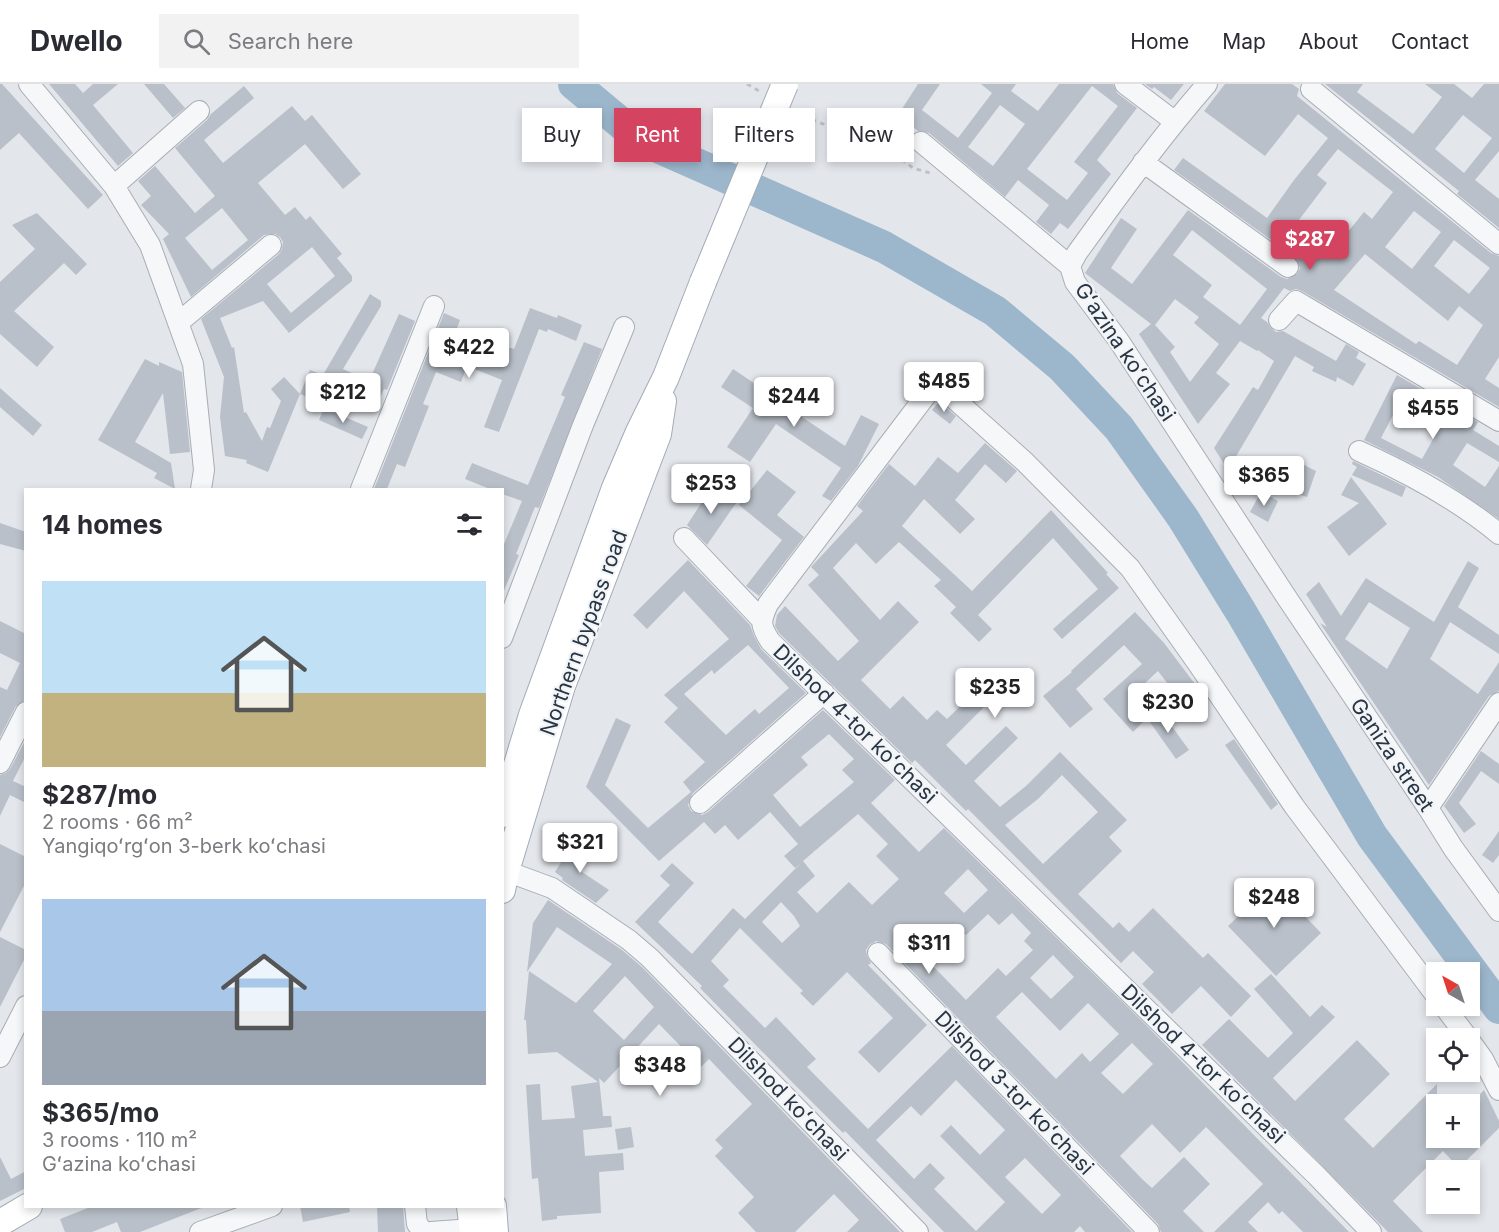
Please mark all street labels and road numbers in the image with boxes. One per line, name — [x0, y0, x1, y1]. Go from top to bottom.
street label: Gʻazina koʻchasi — [1070, 278, 1181, 426]
street label: Northern bypass road — [535, 527, 632, 739]
street label: Dilshod 4-tor koʻchasi — [768, 639, 942, 808]
street label: Ganiza street — [1345, 693, 1440, 816]
street label: Dilshod 4-tor koʻchasi — [1116, 979, 1290, 1148]
street label: Dilshod 3-tor koʻchasi — [930, 1006, 1099, 1180]
street label: Dilshod koʻchasi — [723, 1032, 854, 1166]

